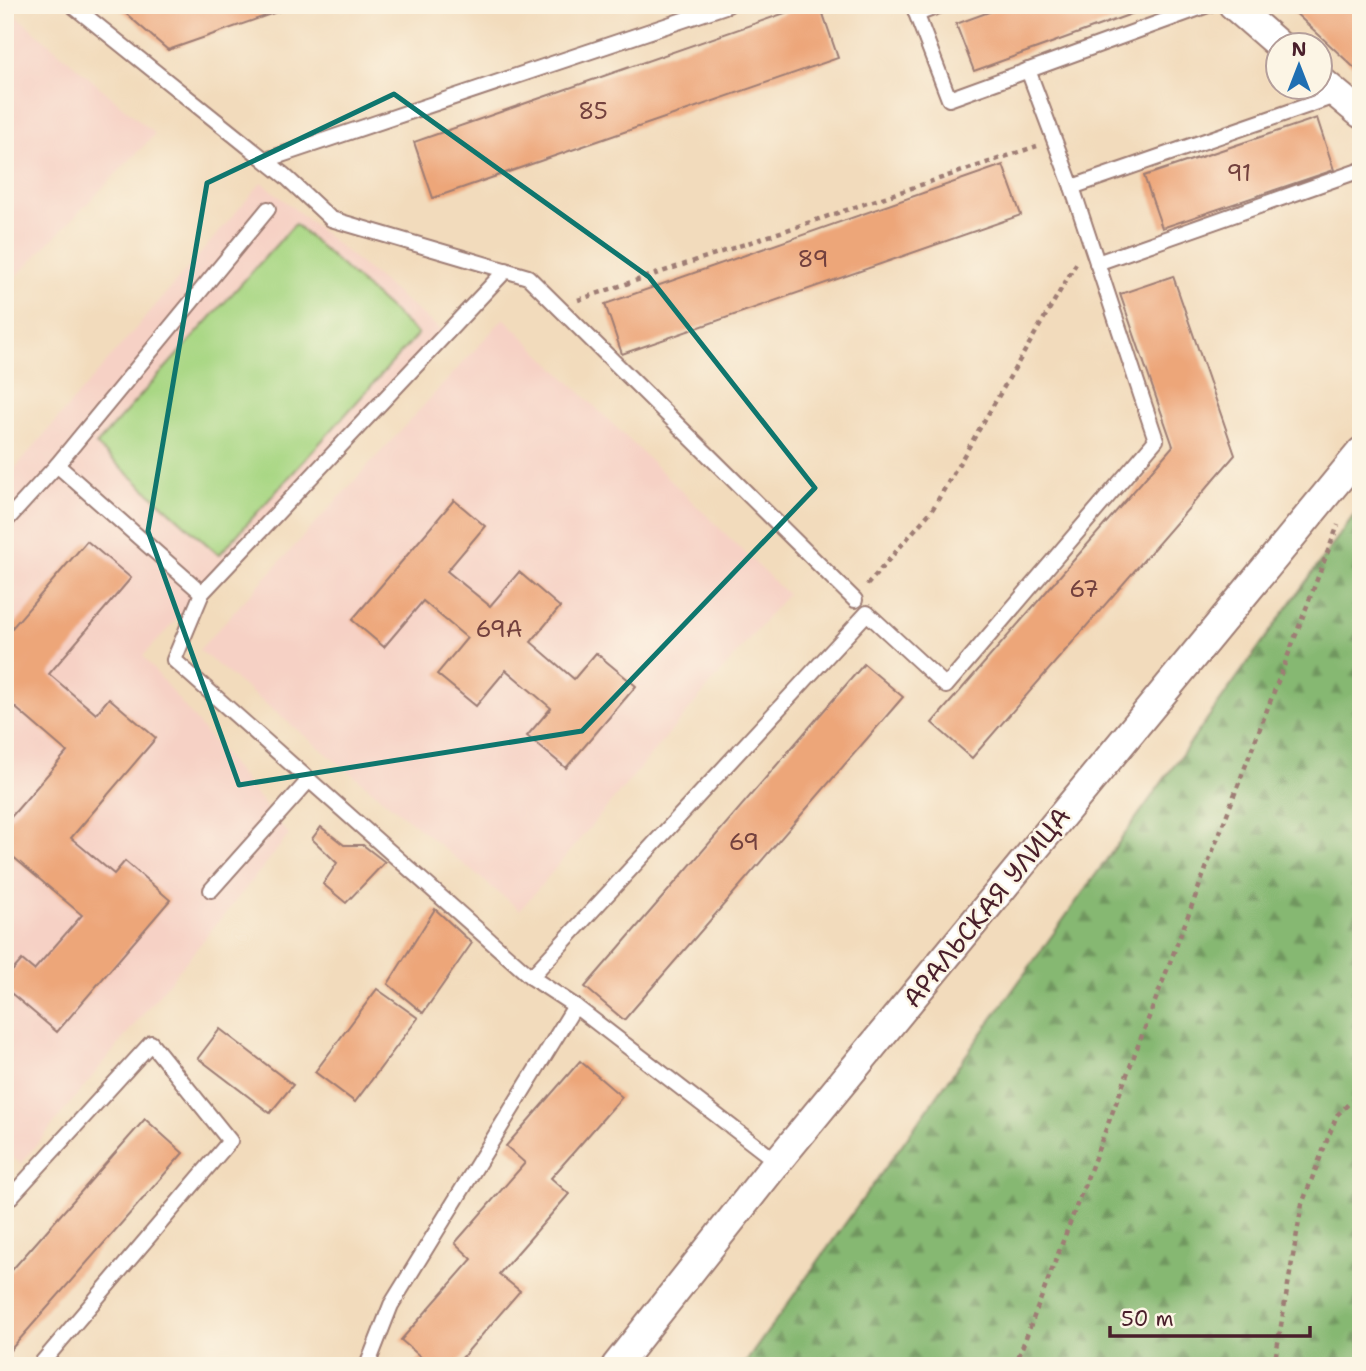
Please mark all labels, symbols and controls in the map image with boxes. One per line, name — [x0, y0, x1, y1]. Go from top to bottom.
north arrow — [1264, 32, 1334, 102]
text: N — [1291, 37, 1307, 62]
house number: 85 — [578, 96, 608, 126]
house number: 91 — [1227, 158, 1251, 188]
house number: 89 — [797, 244, 829, 274]
house number: 67 — [1069, 574, 1099, 604]
house number: 69А — [475, 614, 523, 644]
street label: АРАЛЬСКАЯ УЛИЦА — [894, 799, 1078, 1015]
house number: 69 — [729, 827, 759, 857]
scale bar — [1110, 1294, 1310, 1338]
text: 50 m — [1121, 1305, 1174, 1333]

